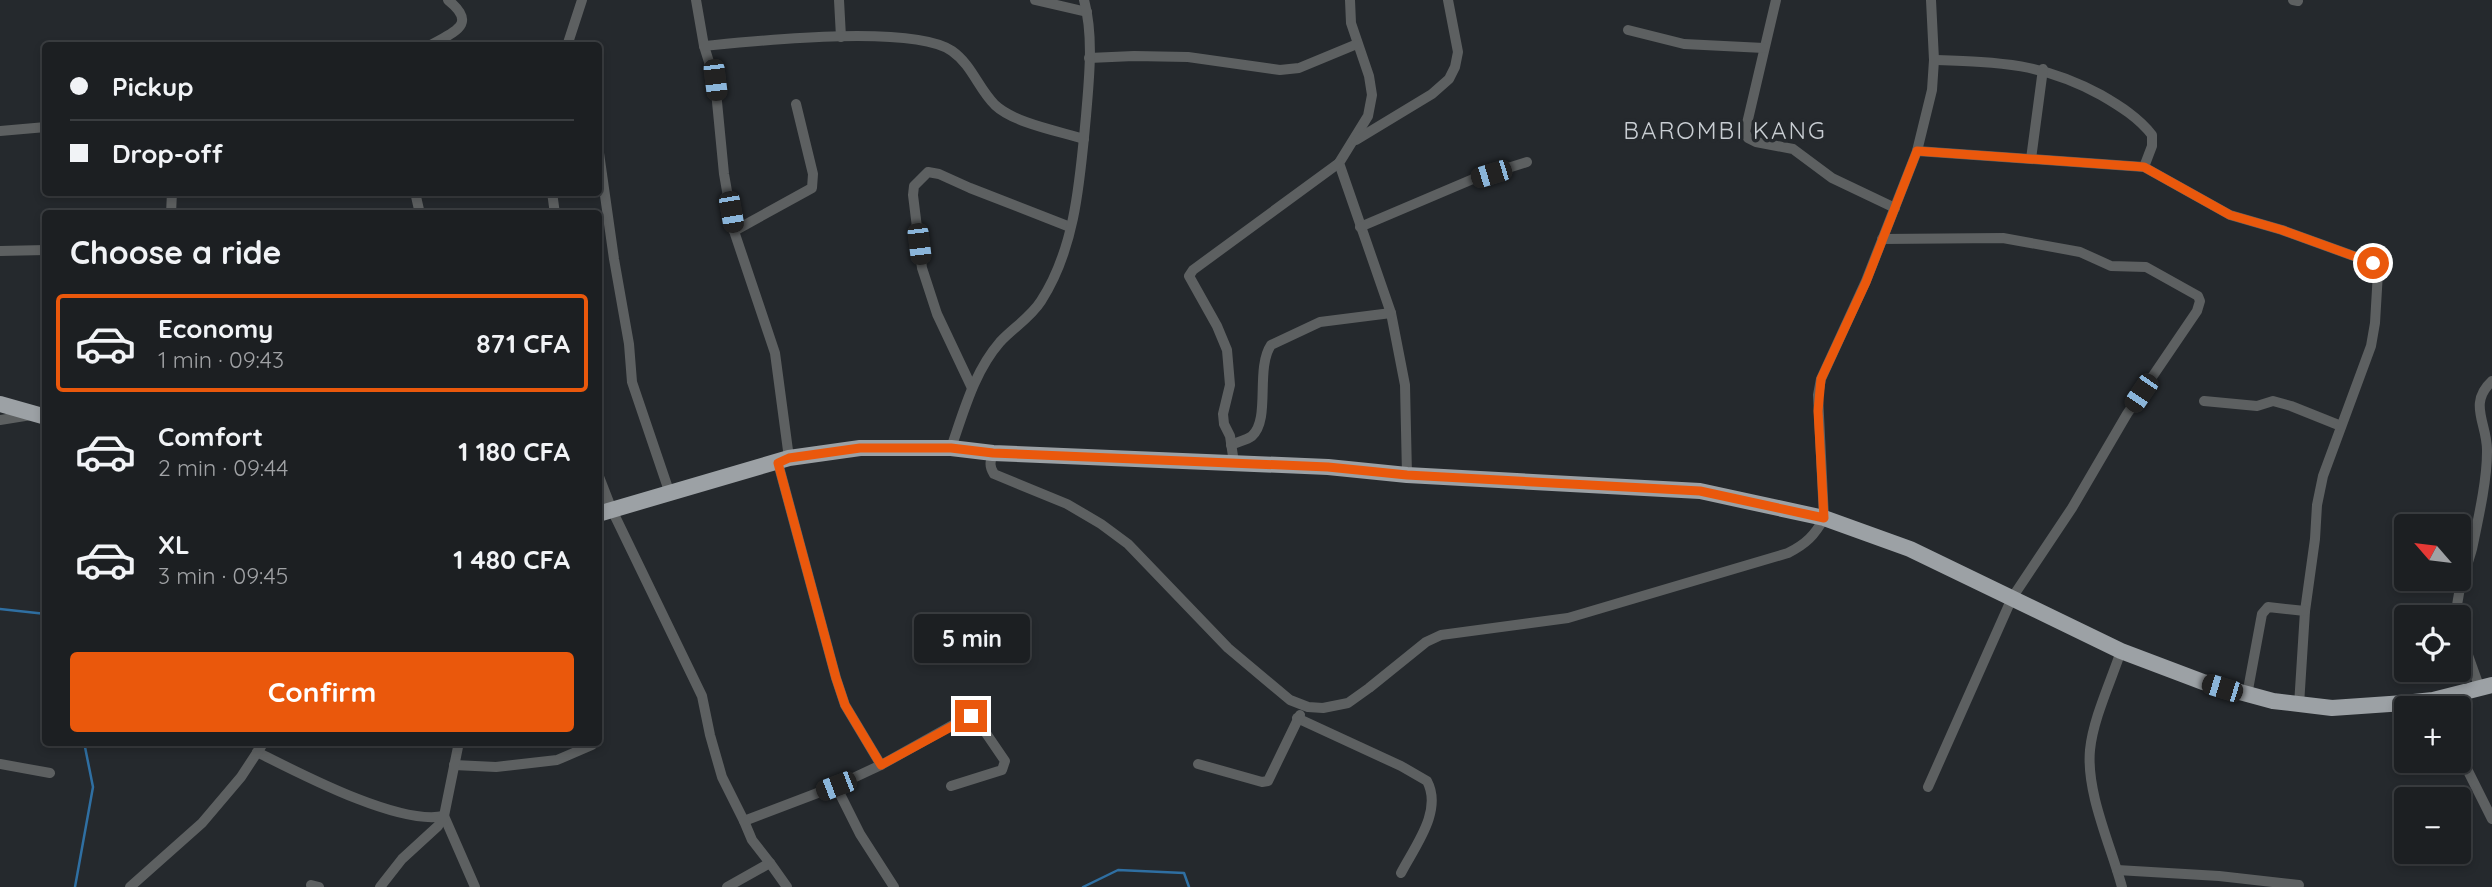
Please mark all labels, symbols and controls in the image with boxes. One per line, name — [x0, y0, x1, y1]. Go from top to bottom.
car — [703, 58, 728, 102]
text: Pickup — [112, 70, 194, 103]
district label: BAROMBI KANG — [1623, 115, 1827, 145]
text: Drop-off — [112, 137, 223, 170]
car — [1468, 158, 1515, 190]
car — [718, 189, 745, 235]
car — [907, 222, 932, 266]
text: Choose a ride — [70, 232, 282, 272]
route start — [2357, 247, 2389, 279]
icon: car — [74, 312, 137, 375]
text: Economy — [158, 312, 273, 345]
text: 871 CFA — [476, 327, 570, 360]
text: 1 min · 09:43 — [158, 345, 284, 374]
car — [2121, 370, 2162, 416]
icon: car — [74, 420, 137, 483]
text: Comfort — [158, 420, 263, 453]
text: 1 180 CFA — [458, 435, 570, 468]
text: 2 min · 09:44 — [158, 453, 288, 482]
north arrow — [2394, 514, 2471, 592]
map controls — [2394, 514, 2471, 864]
icon: car — [74, 528, 137, 591]
text: XL — [158, 528, 190, 561]
text: 1 480 CFA — [453, 543, 570, 576]
text: 3 min · 09:45 — [158, 561, 288, 590]
button: locate — [2394, 605, 2471, 682]
callout: 5 min — [913, 614, 1029, 664]
text: 5 min — [942, 624, 1002, 653]
button: Confirm — [70, 652, 574, 732]
car — [2199, 672, 2246, 704]
button: + — [2394, 696, 2471, 773]
route end — [955, 700, 987, 732]
car — [813, 769, 860, 803]
button: − — [2394, 787, 2471, 864]

